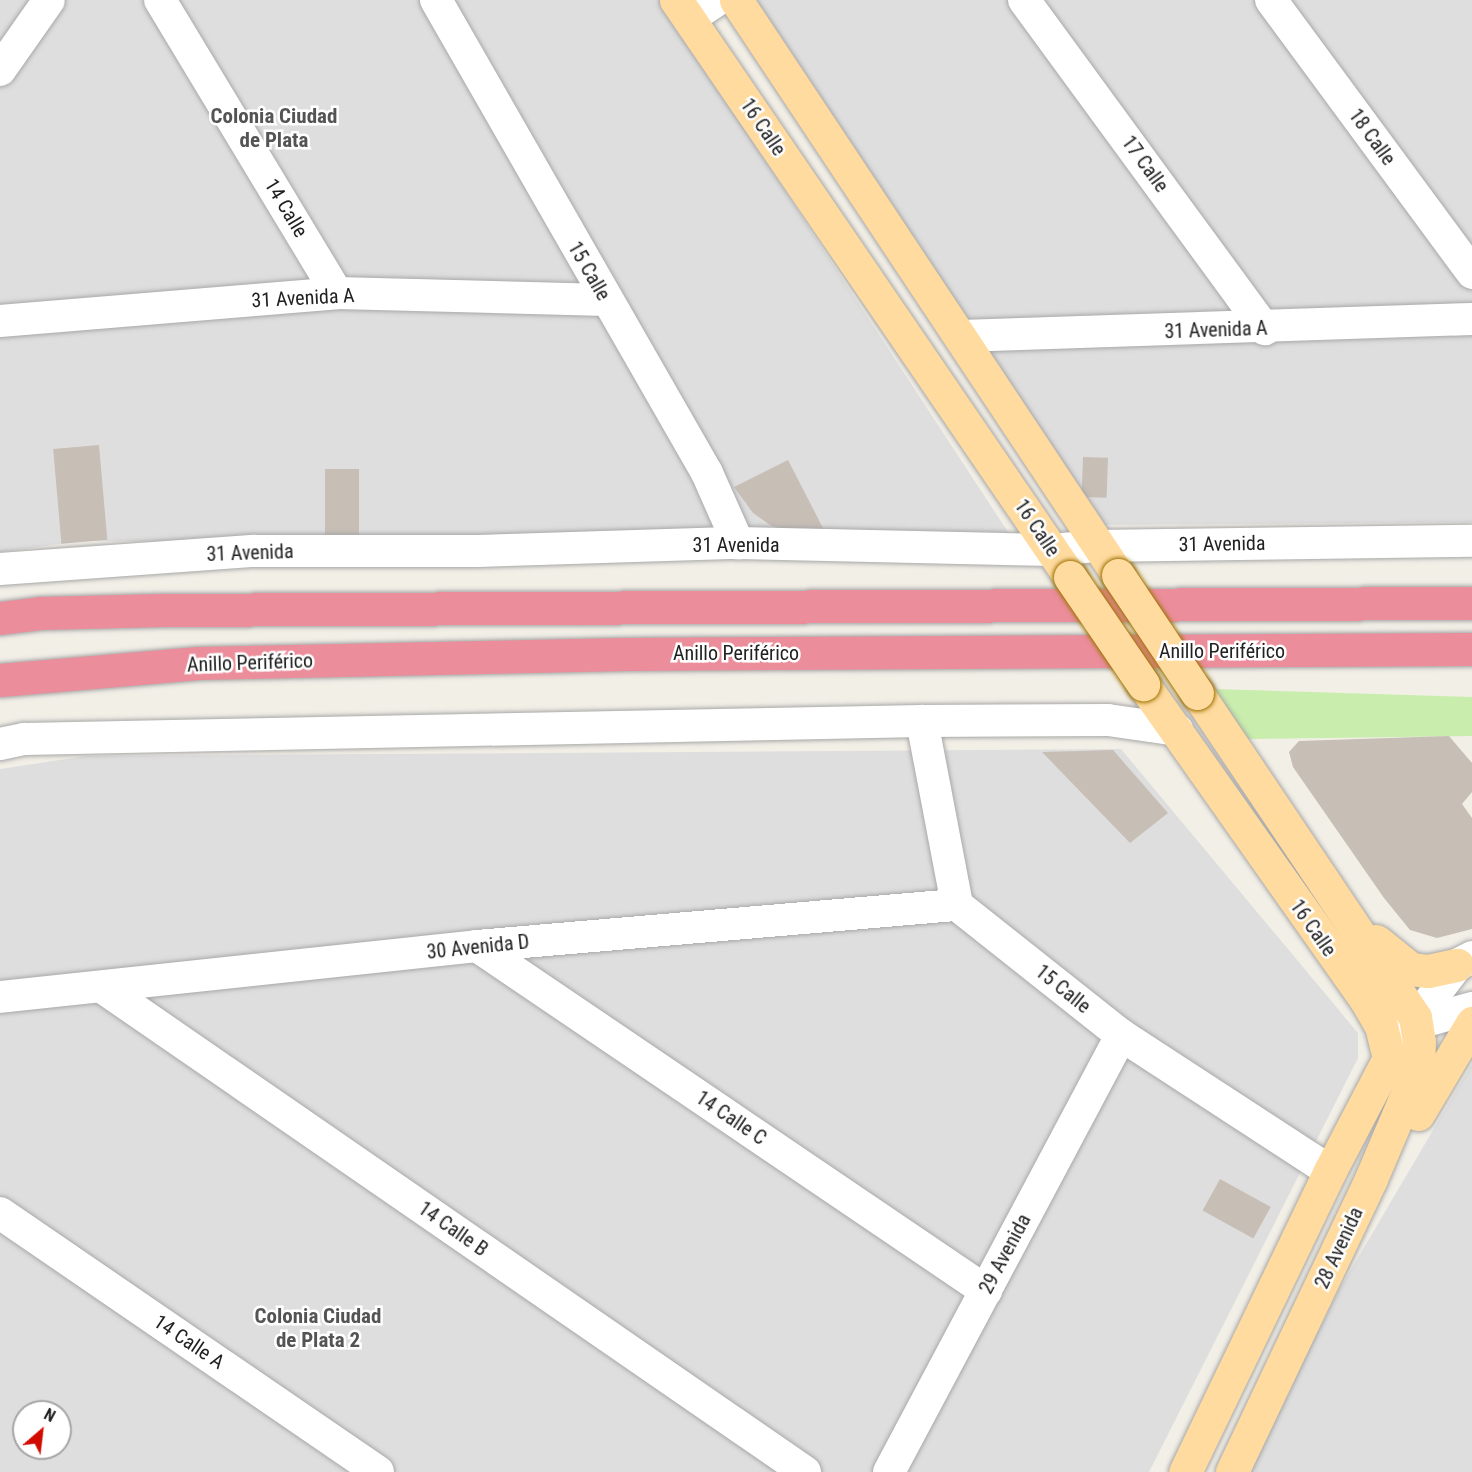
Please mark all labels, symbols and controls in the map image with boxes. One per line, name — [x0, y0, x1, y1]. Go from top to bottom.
street label: 16 Calle — [735, 94, 791, 160]
district label: Colonia Ciudad de Plata — [211, 103, 337, 153]
street label: 18 Calle — [1344, 104, 1400, 170]
street label: 17 Calle — [1117, 131, 1173, 197]
street label: 14 Calle — [259, 174, 313, 242]
street label: 15 Calle — [563, 237, 615, 305]
street label: 31 Avenida A — [251, 283, 355, 313]
street label: 31 Avenida A — [1164, 316, 1268, 344]
street label: 16 Calle — [1009, 495, 1065, 561]
street label: 31 Avenida — [1178, 531, 1266, 557]
street label: 31 Avenida — [693, 533, 779, 557]
street label: 31 Avenida — [206, 539, 294, 567]
street label: Anillo Periférico — [1159, 639, 1285, 663]
street label: Anillo Periférico — [673, 641, 799, 665]
street label: Anillo Periférico — [187, 649, 313, 677]
street label: 16 Calle — [1285, 895, 1341, 961]
street label: 30 Avenida D — [426, 930, 530, 964]
street label: 15 Calle — [1031, 960, 1095, 1018]
street label: 14 Calle C — [691, 1086, 771, 1150]
street label: 14 Calle B — [414, 1196, 492, 1262]
street label: 28 Avenida — [1310, 1204, 1368, 1292]
street label: 29 Avenida — [974, 1210, 1036, 1298]
district label: Colonia Ciudad de Plata 2 — [255, 1303, 381, 1353]
street label: 14 Calle A — [149, 1310, 229, 1374]
north arrow — [12, 1400, 72, 1460]
text: N — [41, 1405, 59, 1426]

